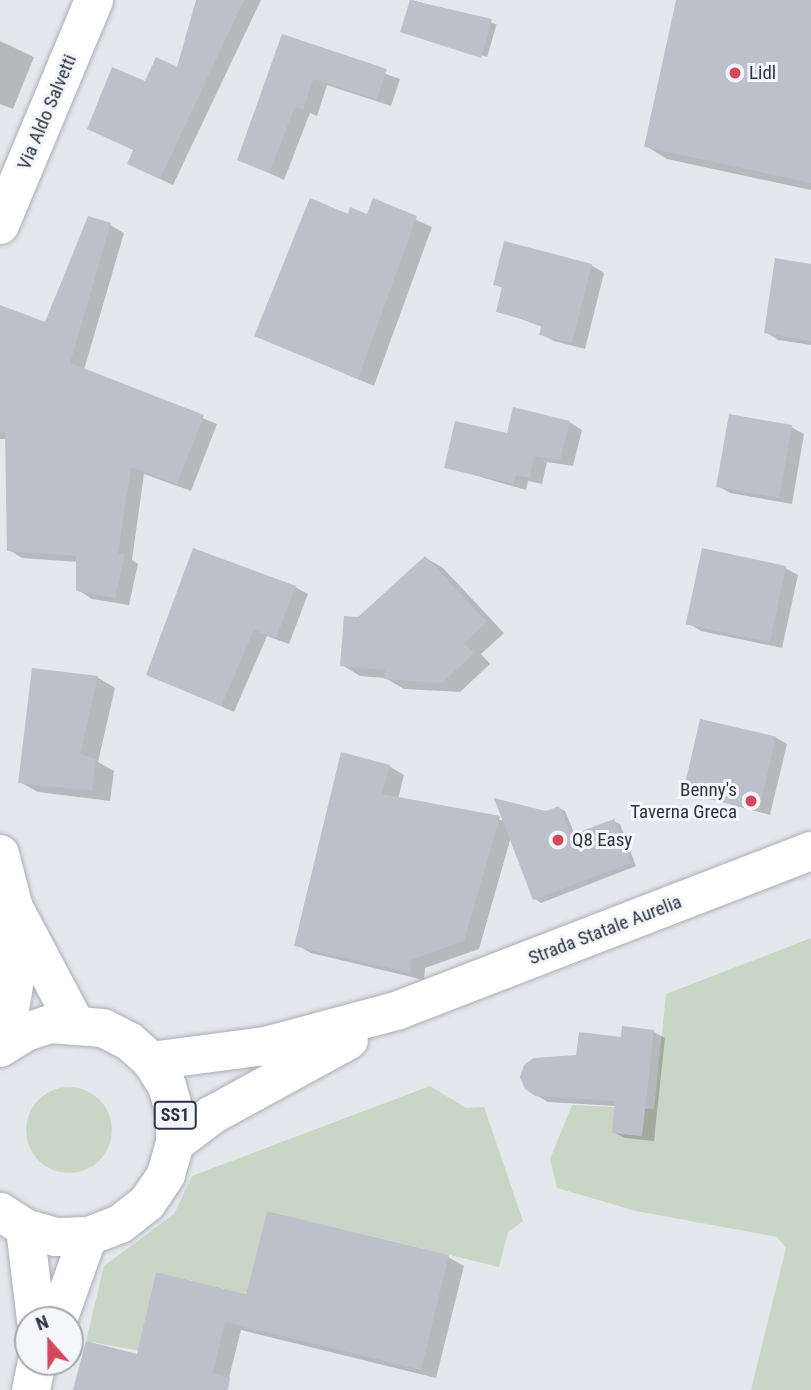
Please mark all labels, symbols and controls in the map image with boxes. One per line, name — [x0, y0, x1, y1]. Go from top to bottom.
street label: Via Aldo Salvetti — [12, 51, 82, 173]
place label: Lidl — [749, 62, 776, 84]
marker: Lidl — [727, 65, 743, 81]
place label: Benny's Taverna Greca — [630, 779, 737, 823]
marker: Benny's Taverna Greca — [743, 793, 759, 809]
place label: Q8 Easy — [572, 829, 632, 851]
marker: Q8 Easy — [550, 832, 566, 848]
street label: Strada Statale Aurelia — [525, 890, 685, 970]
road number: SS1 — [152, 1100, 198, 1130]
north arrow — [14, 1306, 84, 1376]
text: N — [32, 1310, 52, 1336]

